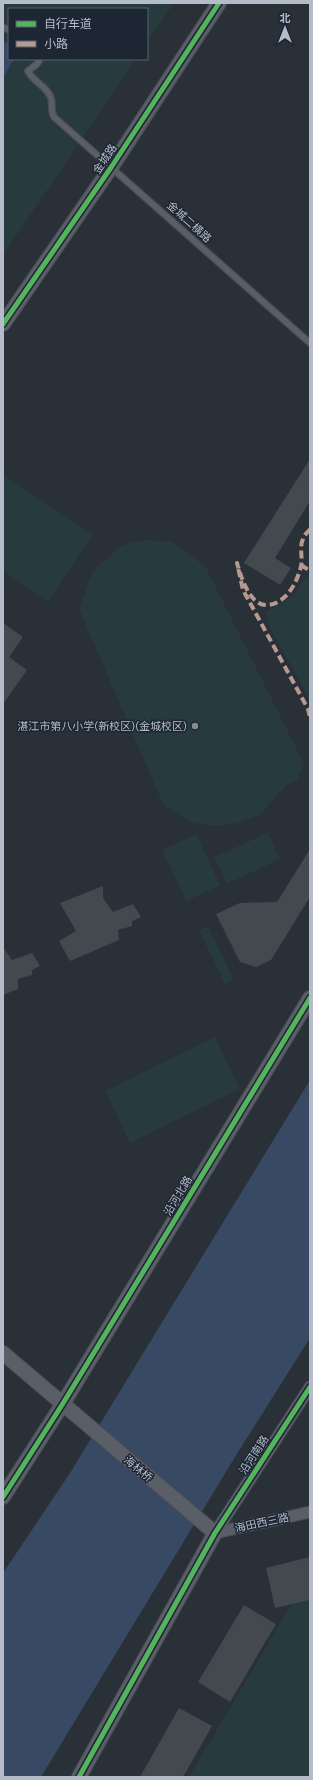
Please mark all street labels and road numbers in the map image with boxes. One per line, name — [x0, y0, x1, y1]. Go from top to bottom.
street label: 金城路 — [90, 142, 120, 176]
street label: 金城二横路 — [164, 199, 214, 245]
street label: 沿河北路 — [161, 1174, 195, 1218]
street label: 沿河南路 — [237, 1433, 271, 1477]
street label: 海林桥 — [121, 1453, 155, 1485]
street label: 海田西三路 — [234, 1511, 290, 1535]

